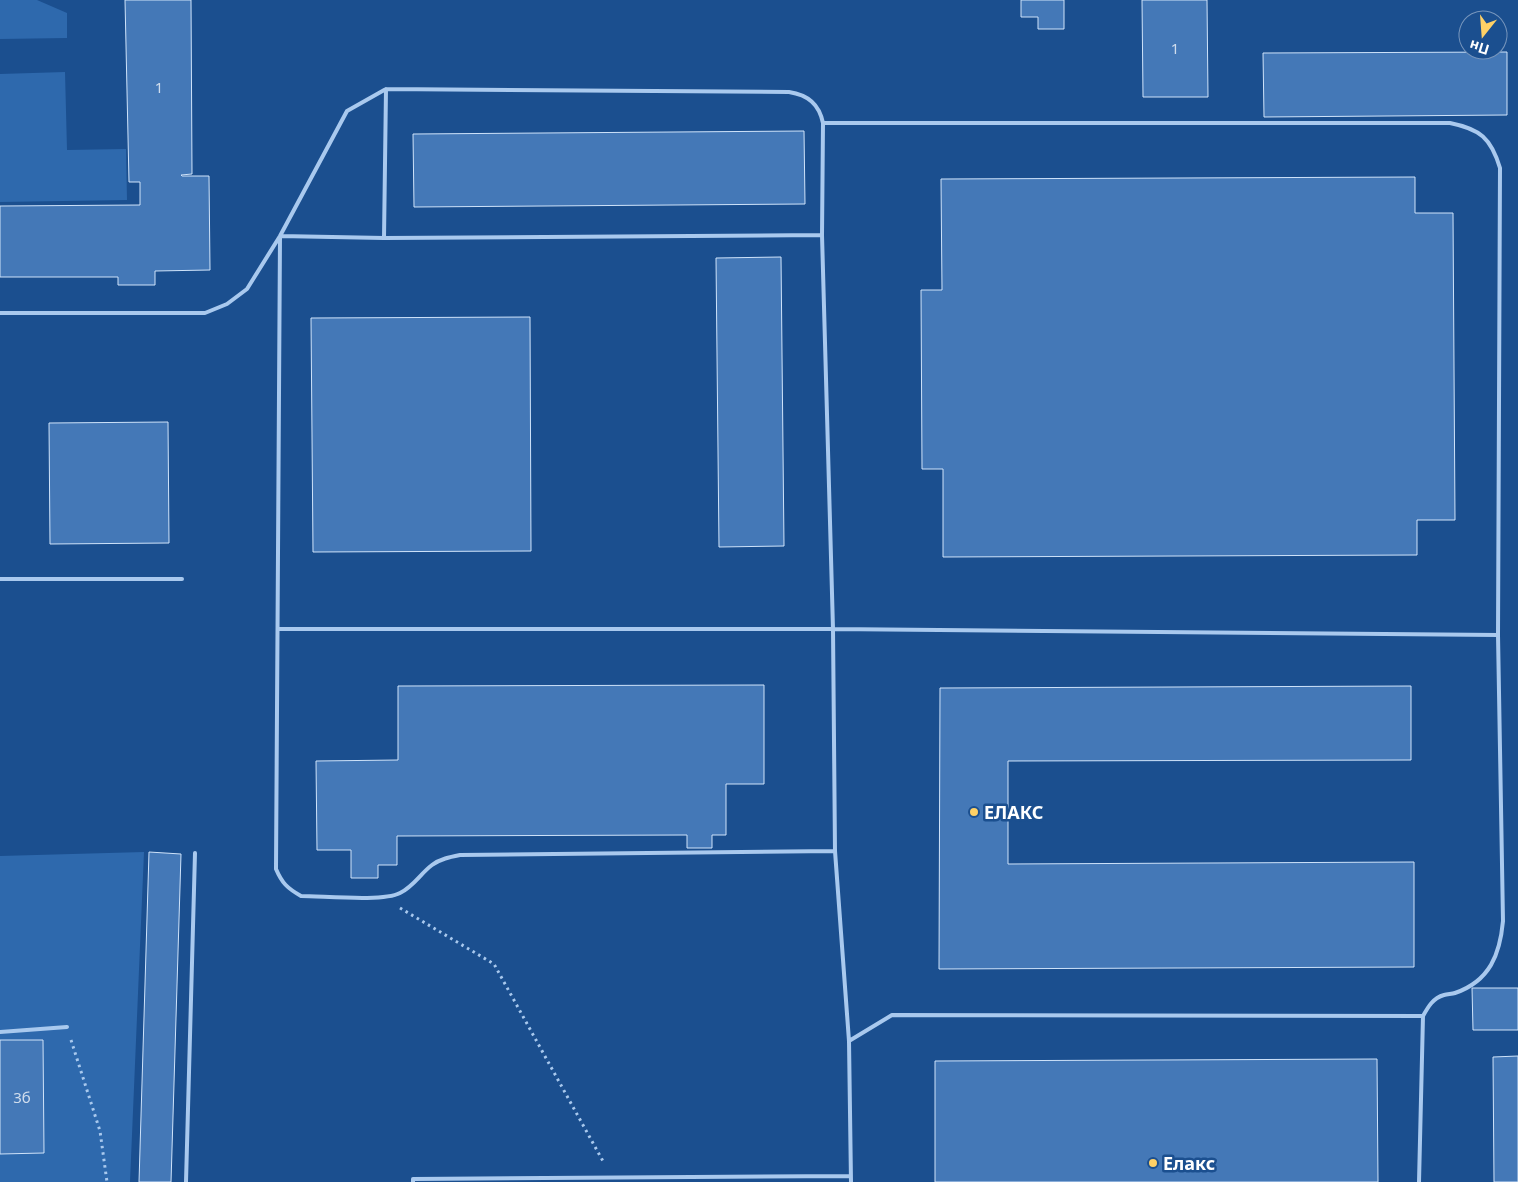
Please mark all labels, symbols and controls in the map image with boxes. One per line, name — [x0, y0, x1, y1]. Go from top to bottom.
north arrow — [1458, 10, 1508, 60]
text: Пн — [1467, 36, 1491, 60]
house number: 1 — [1171, 38, 1179, 58]
house number: 1 — [155, 77, 163, 97]
place label: ЕЛАКС — [984, 800, 1043, 824]
marker: ЕЛАКС — [968, 806, 980, 818]
house number: 3б — [13, 1087, 31, 1107]
place label: Елакс — [1163, 1151, 1215, 1175]
marker: Елакс — [1147, 1157, 1159, 1169]

